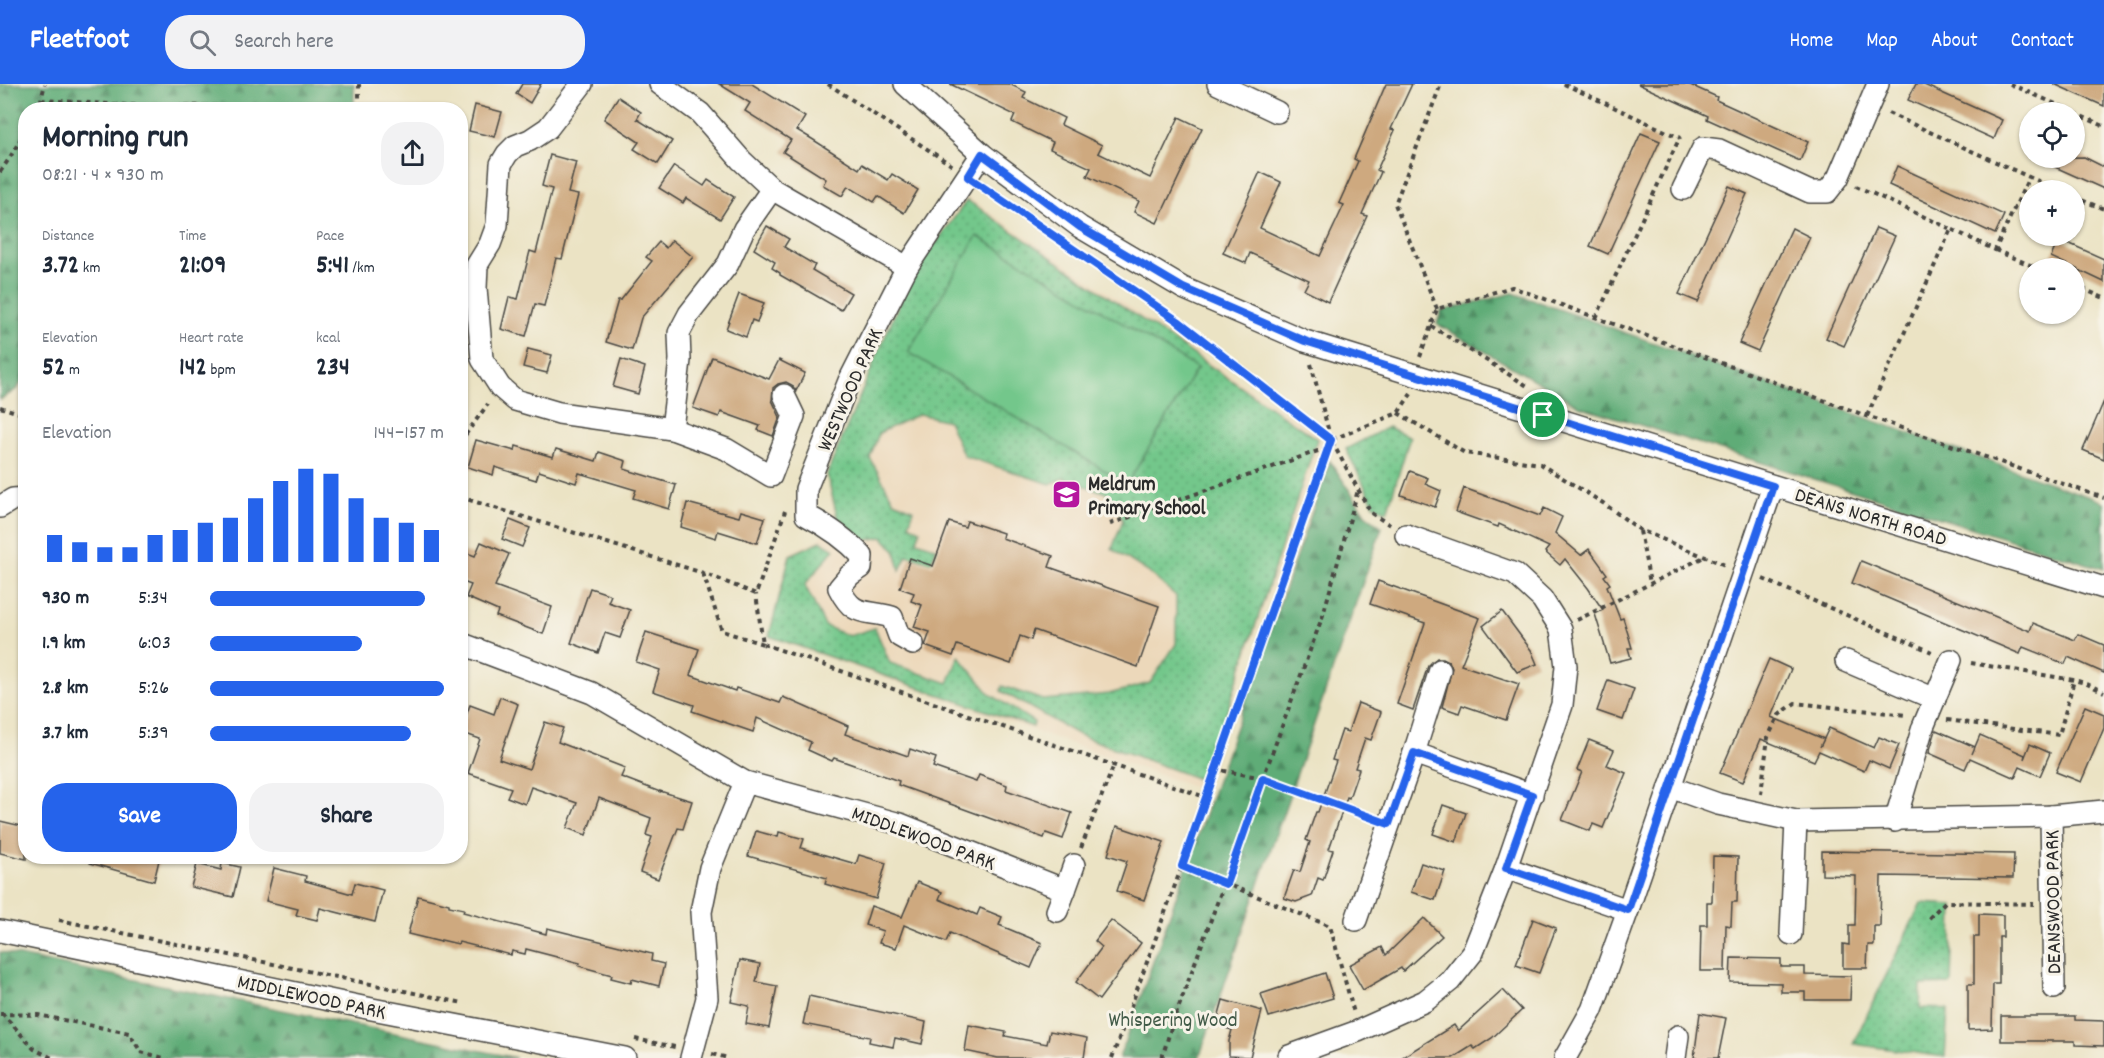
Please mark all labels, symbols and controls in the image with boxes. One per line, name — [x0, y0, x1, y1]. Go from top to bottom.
search box — [165, 15, 585, 69]
text: Fleetfoot — [30, 22, 129, 62]
icon: search — [186, 26, 219, 59]
text: Search here — [234, 27, 334, 58]
text: Home — [1789, 27, 1833, 57]
text: Map — [1866, 27, 1898, 57]
text: About — [1931, 27, 1978, 57]
text: Contact — [2011, 27, 2074, 57]
map controls — [2019, 102, 2085, 324]
button: locate — [2019, 102, 2085, 168]
text: Morning run — [42, 116, 189, 163]
button: share — [381, 122, 444, 185]
text: 08:21 · 4 × 930 m — [42, 162, 164, 190]
button: + — [2019, 180, 2085, 246]
text: Distance — [42, 225, 94, 248]
text: Time — [179, 225, 206, 248]
text: Pace — [316, 225, 344, 248]
text: 3.72 — [42, 248, 79, 285]
text: 21:09 — [179, 248, 226, 285]
text: 5:41 — [316, 248, 349, 285]
text: km — [79, 257, 100, 280]
text: /km — [349, 257, 375, 280]
button: − — [2019, 258, 2085, 324]
street label: WESTWOOD PARK — [811, 324, 892, 457]
text: Elevation — [42, 327, 98, 350]
text: Heart rate — [179, 327, 244, 350]
text: kcal — [316, 327, 340, 350]
text: 52 — [42, 350, 65, 387]
text: 142 — [179, 350, 207, 387]
text: 234 — [316, 350, 350, 387]
text: m — [65, 359, 80, 382]
text: bpm — [207, 359, 236, 382]
pin — [1517, 389, 1568, 440]
icon: arrive — [1526, 398, 1559, 431]
text: Elevation — [42, 420, 112, 448]
text: 144–157 m — [373, 420, 444, 448]
place label: Meldrum Primary School — [1088, 471, 1207, 525]
school or university icon: Meldrum Primary School — [1051, 479, 1083, 511]
street label: DEANS NORTH ROAD — [1790, 482, 1950, 556]
text: 930 m — [42, 585, 89, 613]
text: 5:34 — [138, 585, 168, 613]
text: 1.9 km — [42, 630, 85, 658]
text: 6:03 — [138, 630, 171, 658]
text: 2.8 km — [42, 675, 89, 703]
text: 5:26 — [138, 675, 169, 703]
text: 3.7 km — [42, 720, 88, 748]
text: 5:39 — [138, 720, 169, 748]
button: Save — [42, 783, 237, 852]
button: Share — [249, 783, 444, 852]
street label: MIDDLEWOOD PARK — [847, 800, 999, 880]
street label: DEANSWOOD PARK — [2039, 829, 2071, 974]
street label: MIDDLEWOOD PARK — [234, 969, 389, 1029]
park label: Whispering Wood — [1108, 1007, 1238, 1037]

